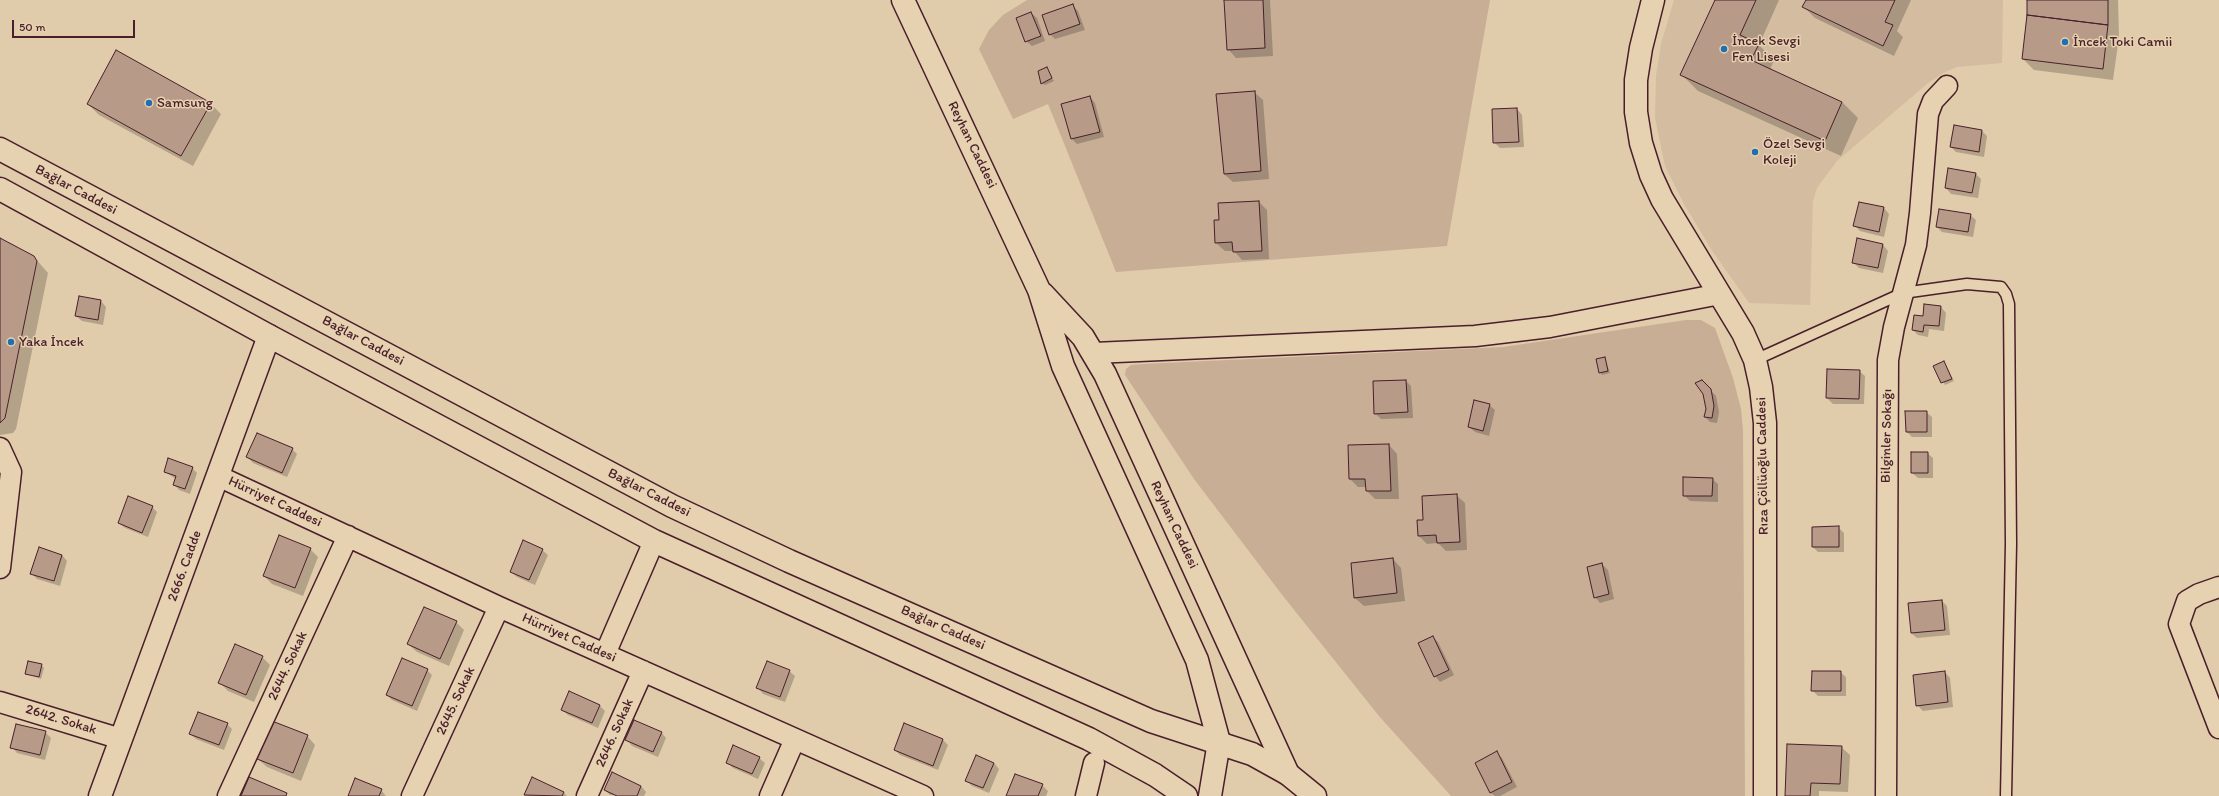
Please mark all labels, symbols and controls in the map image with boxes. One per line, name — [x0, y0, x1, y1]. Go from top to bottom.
scale bar — [14, 12, 137, 38]
text: 50 m — [19, 20, 45, 34]
place label: İncek Sevgi Fen Lisesi — [1732, 33, 1800, 66]
place label: İncek Toki Camii — [2073, 34, 2172, 50]
marker: İncek Toki Camii — [2060, 37, 2070, 47]
marker: İncek Sevgi Fen Lisesi — [1719, 44, 1729, 54]
place label: Samsung — [157, 95, 213, 111]
marker: Samsung — [144, 98, 154, 108]
street label: Reyhan Caddesi — [944, 99, 1000, 191]
place label: Özel Sevgi Koleji — [1763, 136, 1825, 168]
marker: Özel Sevgi Koleji — [1750, 147, 1760, 157]
street label: Bağlar Caddesi — [32, 161, 120, 219]
street label: Bağlar Caddesi — [319, 312, 407, 370]
place label: Yaka İncek — [19, 334, 84, 350]
marker: Yaka İncek — [6, 337, 16, 347]
street label: Bilginler Sokağı — [1878, 389, 1896, 483]
street label: Rıza Çöllüoğlu Caddesi — [1753, 397, 1773, 535]
street label: Bağlar Caddesi — [605, 465, 693, 521]
street label: Hürriyet Caddesi — [225, 473, 325, 531]
street label: Reyhan Caddesi — [1146, 479, 1202, 571]
street label: 2666. Cadde — [164, 528, 206, 604]
street label: Bağlar Caddesi — [898, 602, 988, 654]
street label: Hürriyet Caddesi — [519, 610, 619, 666]
street label: 2644. Sokak — [265, 629, 311, 703]
street label: 2645. Sokak — [433, 664, 479, 738]
street label: 2646. Sokak — [592, 696, 638, 770]
street label: 2642. Sokak — [23, 701, 99, 739]

